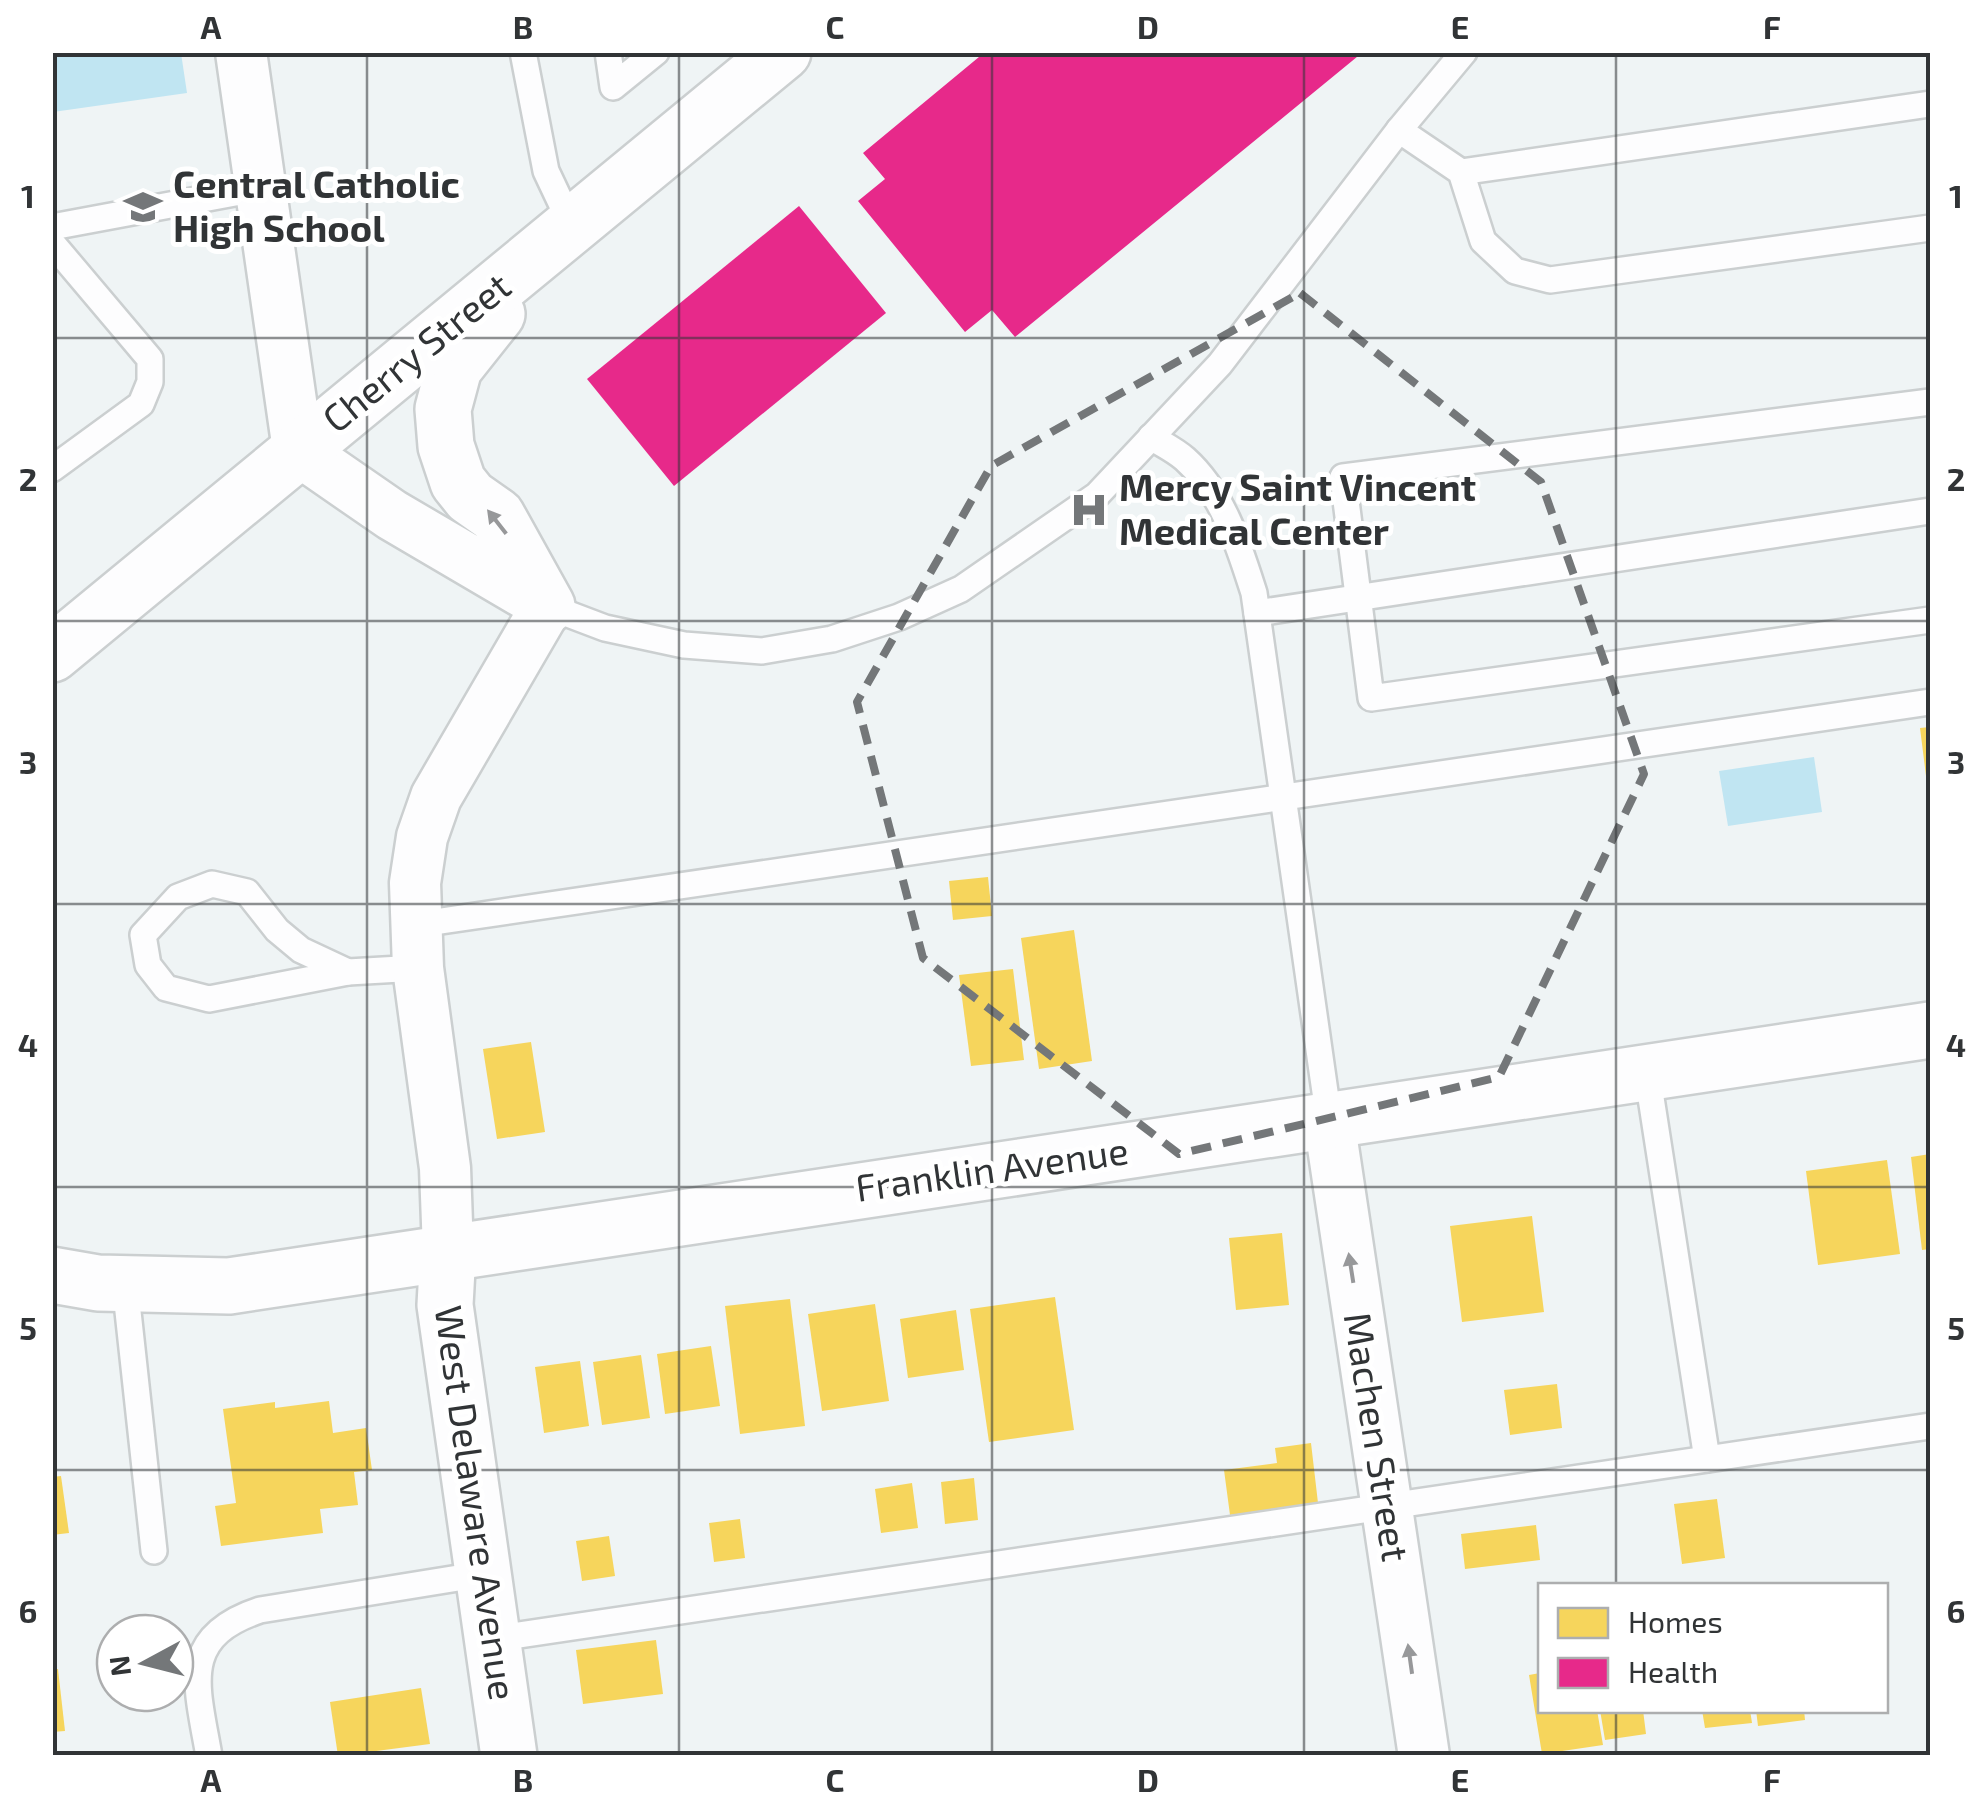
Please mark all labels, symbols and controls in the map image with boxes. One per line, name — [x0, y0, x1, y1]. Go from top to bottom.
text: A — [201, 7, 222, 45]
text: B — [513, 7, 533, 45]
text: C — [826, 7, 844, 45]
text: D — [1137, 7, 1159, 45]
text: E — [1451, 7, 1469, 45]
text: F — [1763, 7, 1781, 45]
place label: Central Catholic High School — [173, 160, 460, 250]
text: 1 — [21, 176, 35, 214]
text: 1 — [1949, 176, 1963, 214]
school or university icon: Central Catholic High School — [122, 186, 164, 228]
street label: Cherry Street — [313, 262, 519, 441]
text: 2 — [19, 459, 37, 497]
text: 2 — [1947, 459, 1965, 497]
place label: Mercy Saint Vincent Medical Center — [1119, 463, 1476, 553]
hospital icon: Mercy Saint Vincent Medical Center — [1068, 489, 1110, 531]
one-way arrow — [487, 510, 508, 536]
text: 3 — [19, 742, 37, 780]
text: 3 — [1947, 742, 1965, 780]
text: 4 — [18, 1025, 38, 1063]
text: 4 — [1946, 1025, 1966, 1063]
street label: Franklin Avenue — [852, 1126, 1131, 1210]
one-way arrow — [1343, 1252, 1359, 1284]
street label: West Delaware Avenue — [427, 1303, 527, 1703]
text: 5 — [19, 1308, 37, 1346]
text: 5 — [1947, 1308, 1965, 1346]
street label: Machen Street — [1336, 1309, 1420, 1564]
legend — [1538, 1583, 1888, 1713]
text: 6 — [19, 1591, 37, 1629]
text: 6 — [1947, 1591, 1965, 1629]
text: Homes — [1628, 1603, 1723, 1639]
north arrow — [95, 1613, 195, 1713]
one-way arrow — [1401, 1643, 1417, 1674]
text: Health — [1628, 1653, 1718, 1689]
text: N — [101, 1654, 137, 1678]
text: A — [201, 1760, 222, 1798]
text: B — [513, 1760, 533, 1798]
text: C — [826, 1760, 844, 1798]
text: D — [1137, 1760, 1159, 1798]
text: E — [1451, 1760, 1469, 1798]
text: F — [1763, 1760, 1781, 1798]

